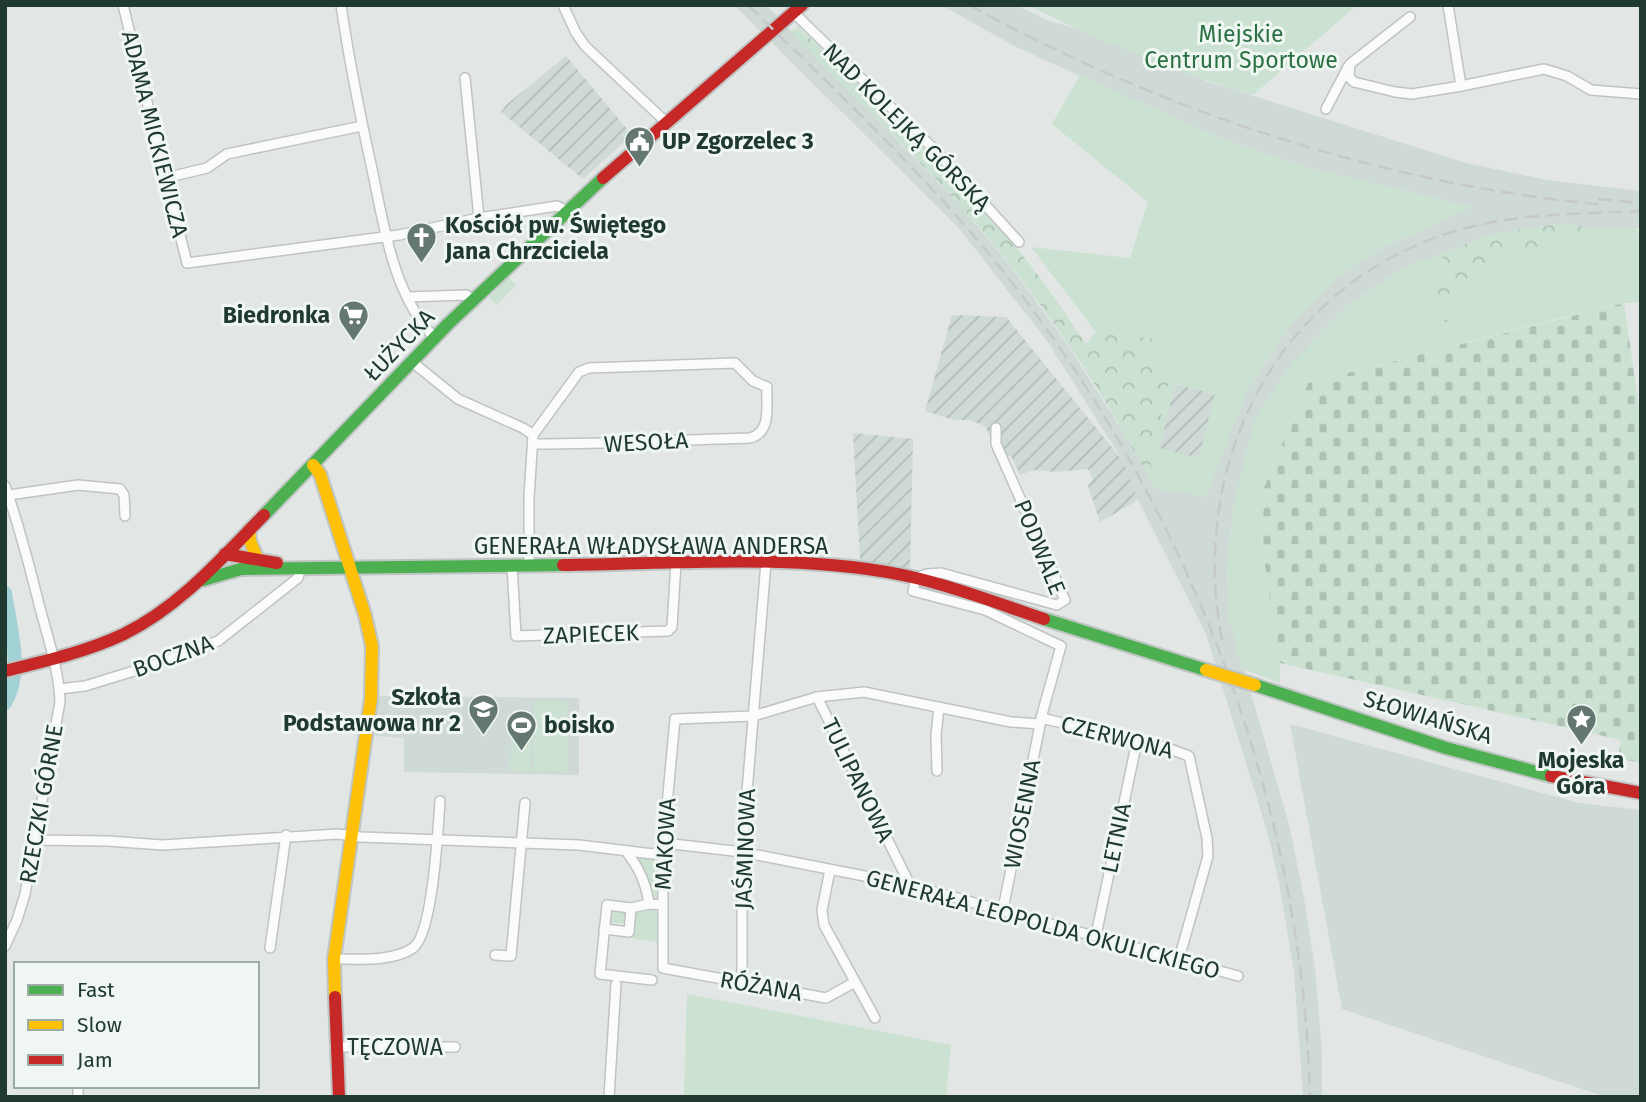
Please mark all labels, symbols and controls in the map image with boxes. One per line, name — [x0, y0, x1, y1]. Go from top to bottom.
park label: Miejskie Centrum Sportowe — [1144, 20, 1338, 74]
street label: ADAMA MICKIEWICZA — [116, 28, 194, 241]
street label: NAD KOLEJKĄ GÓRSKĄ — [817, 37, 998, 217]
public building icon: UP Zgorzelec 3 — [622, 124, 656, 168]
place label: UP Zgorzelec 3 — [662, 127, 814, 155]
place label: Kościół pw. Świętego Jana Chrzciciela — [444, 211, 666, 265]
church icon: Kościół pw. Świętego Jana Chrzciciela — [405, 221, 439, 265]
supermarket icon: Biedronka — [336, 298, 370, 342]
place label: Biedronka — [223, 301, 330, 329]
street label: ŁUŻYCKA — [358, 302, 441, 387]
street label: WESOŁA — [603, 426, 690, 458]
street label: PODWALE — [1008, 495, 1072, 599]
street label: GENERAŁA WŁADYSŁAWA ANDERSA — [474, 532, 829, 560]
street label: ZAPIECEK — [542, 618, 640, 650]
street label: BOCZNA — [129, 628, 218, 683]
place label: Szkoła Podstawowa nr 2 — [283, 683, 461, 737]
street label: SŁOWIAŃSKA — [1360, 683, 1497, 750]
school or university icon: Szkoła Podstawowa nr 2 — [467, 693, 501, 737]
place icon: Mojeska Góra — [1564, 702, 1598, 746]
sports icon: boisko — [504, 708, 538, 752]
street label: CZERWONA — [1058, 710, 1177, 765]
place label: boisko — [544, 711, 615, 739]
street label: TULIPANOWA — [816, 713, 900, 847]
street label: RZECZKI GÓRNE — [12, 722, 69, 886]
place label: Mojeska Góra — [1538, 746, 1624, 800]
street label: WIOSENNA — [998, 756, 1047, 871]
street label: JAŚMINOWA — [728, 787, 761, 910]
street label: MAKOWA — [649, 796, 681, 891]
street label: LETNIA — [1095, 799, 1137, 876]
street label: GENERAŁA LEOPOLDA OKULICKIEGO — [863, 863, 1223, 985]
legend — [14, 962, 259, 1088]
street label: RÓŻANA — [718, 964, 805, 1007]
text: Fast — [77, 977, 115, 1003]
text: Slow — [77, 1012, 122, 1038]
street label: TĘCZOWA — [347, 1033, 444, 1061]
text: Jam — [77, 1047, 113, 1073]

